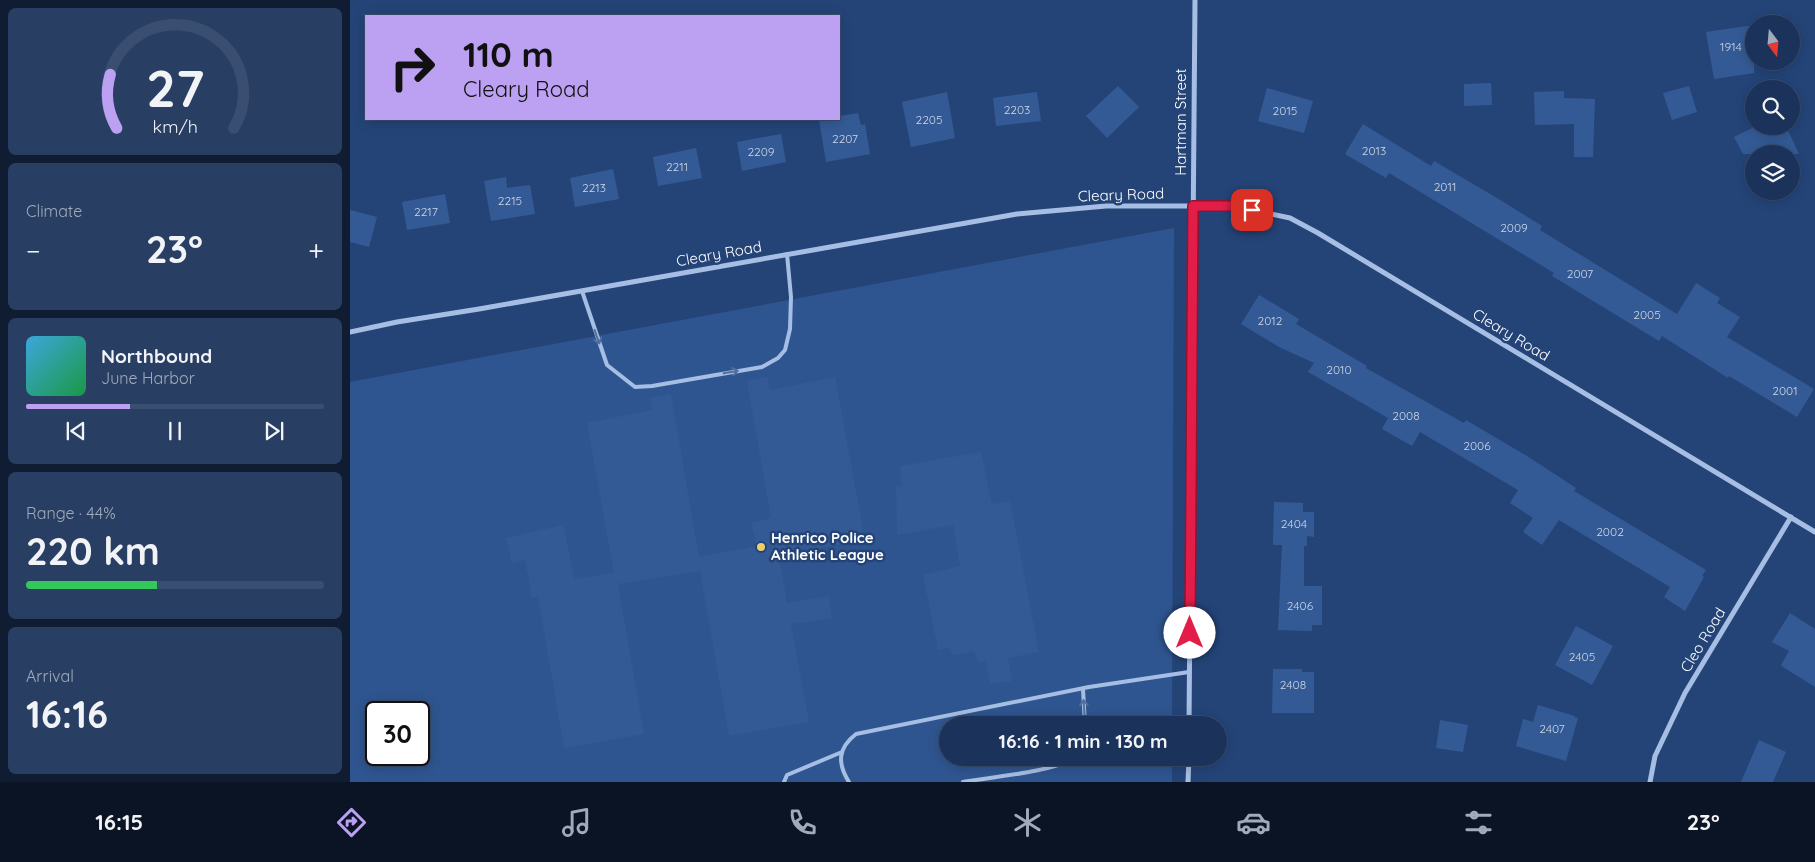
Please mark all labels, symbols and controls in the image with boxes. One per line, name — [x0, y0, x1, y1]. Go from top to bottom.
north arrow — [1745, 15, 1800, 70]
map controls — [1745, 15, 1800, 200]
text: 110 m — [463, 32, 554, 76]
icon: right — [380, 35, 445, 100]
house number: 1914 — [1720, 39, 1742, 54]
text: 27 — [146, 55, 204, 120]
street label: Hartman Street — [1171, 68, 1190, 176]
text: Cleary Road — [463, 75, 590, 103]
button: search — [1745, 80, 1800, 135]
house number: 2203 — [1004, 102, 1030, 117]
house number: 2015 — [1273, 103, 1297, 118]
house number: 2205 — [916, 112, 942, 127]
text: km/h — [152, 115, 198, 137]
house number: 2207 — [832, 131, 858, 146]
house number: 2013 — [1362, 143, 1386, 158]
house number: 2209 — [747, 144, 775, 159]
button: layers — [1745, 145, 1800, 200]
house number: 2211 — [666, 159, 688, 174]
house number: 2011 — [1434, 179, 1456, 194]
house number: 2213 — [582, 180, 606, 195]
street label: Cleary Road — [1078, 183, 1164, 206]
pin — [1231, 189, 1273, 231]
house number: 2215 — [498, 193, 522, 208]
icon: arrive — [1238, 196, 1266, 224]
text: Climate — [26, 201, 82, 221]
house number: 2217 — [414, 204, 438, 219]
house number: 2009 — [1500, 220, 1528, 235]
text: 23° — [146, 225, 203, 273]
text: − — [26, 233, 41, 268]
text: + — [308, 233, 324, 268]
street label: Cleary Road — [675, 237, 763, 270]
house number: 2007 — [1567, 266, 1593, 281]
street label: Cleary Road — [1469, 304, 1553, 365]
house number: 2005 — [1633, 307, 1661, 322]
house number: 2012 — [1258, 313, 1283, 328]
one-way arrow — [593, 329, 603, 345]
text: Northbound — [101, 344, 212, 368]
house number: 2010 — [1326, 362, 1352, 377]
one-way arrow — [723, 367, 739, 377]
text: June Harbor — [101, 368, 195, 388]
house number: 2001 — [1772, 383, 1798, 398]
house number: 2008 — [1392, 408, 1420, 423]
icon: previous — [62, 417, 90, 445]
icon: pause — [161, 417, 189, 445]
icon: next — [260, 417, 288, 445]
house number: 2006 — [1463, 438, 1491, 453]
text: Range · 44% — [26, 503, 116, 523]
house number: 2404 — [1281, 516, 1307, 531]
house number: 2002 — [1596, 524, 1624, 539]
text: 220 km — [26, 527, 160, 575]
place label: Henrico Police Athletic League — [771, 528, 884, 564]
marker: Henrico Police Athletic League — [755, 541, 767, 553]
house number: 2406 — [1287, 598, 1314, 613]
street label: Cleo Road — [1676, 604, 1729, 675]
position arrow — [1163, 606, 1215, 658]
house number: 2405 — [1569, 649, 1595, 664]
text: Arrival — [26, 666, 74, 686]
house number: 2408 — [1280, 677, 1306, 692]
text: 16:16 — [26, 690, 108, 738]
one-way arrow — [1079, 699, 1089, 715]
speed limit sign: 30 — [365, 701, 430, 766]
house number: 2407 — [1539, 721, 1565, 736]
text: 16:16 · 1 min · 130 m — [999, 729, 1167, 753]
icon: directions — [334, 805, 369, 840]
icon: music — [559, 805, 594, 840]
icon: phone — [785, 805, 820, 840]
icon: climate — [1010, 805, 1045, 840]
icon: car — [1236, 805, 1271, 840]
icon: filters — [1461, 805, 1496, 840]
text: 16:15 — [95, 808, 143, 836]
text: 23° — [1687, 808, 1720, 836]

